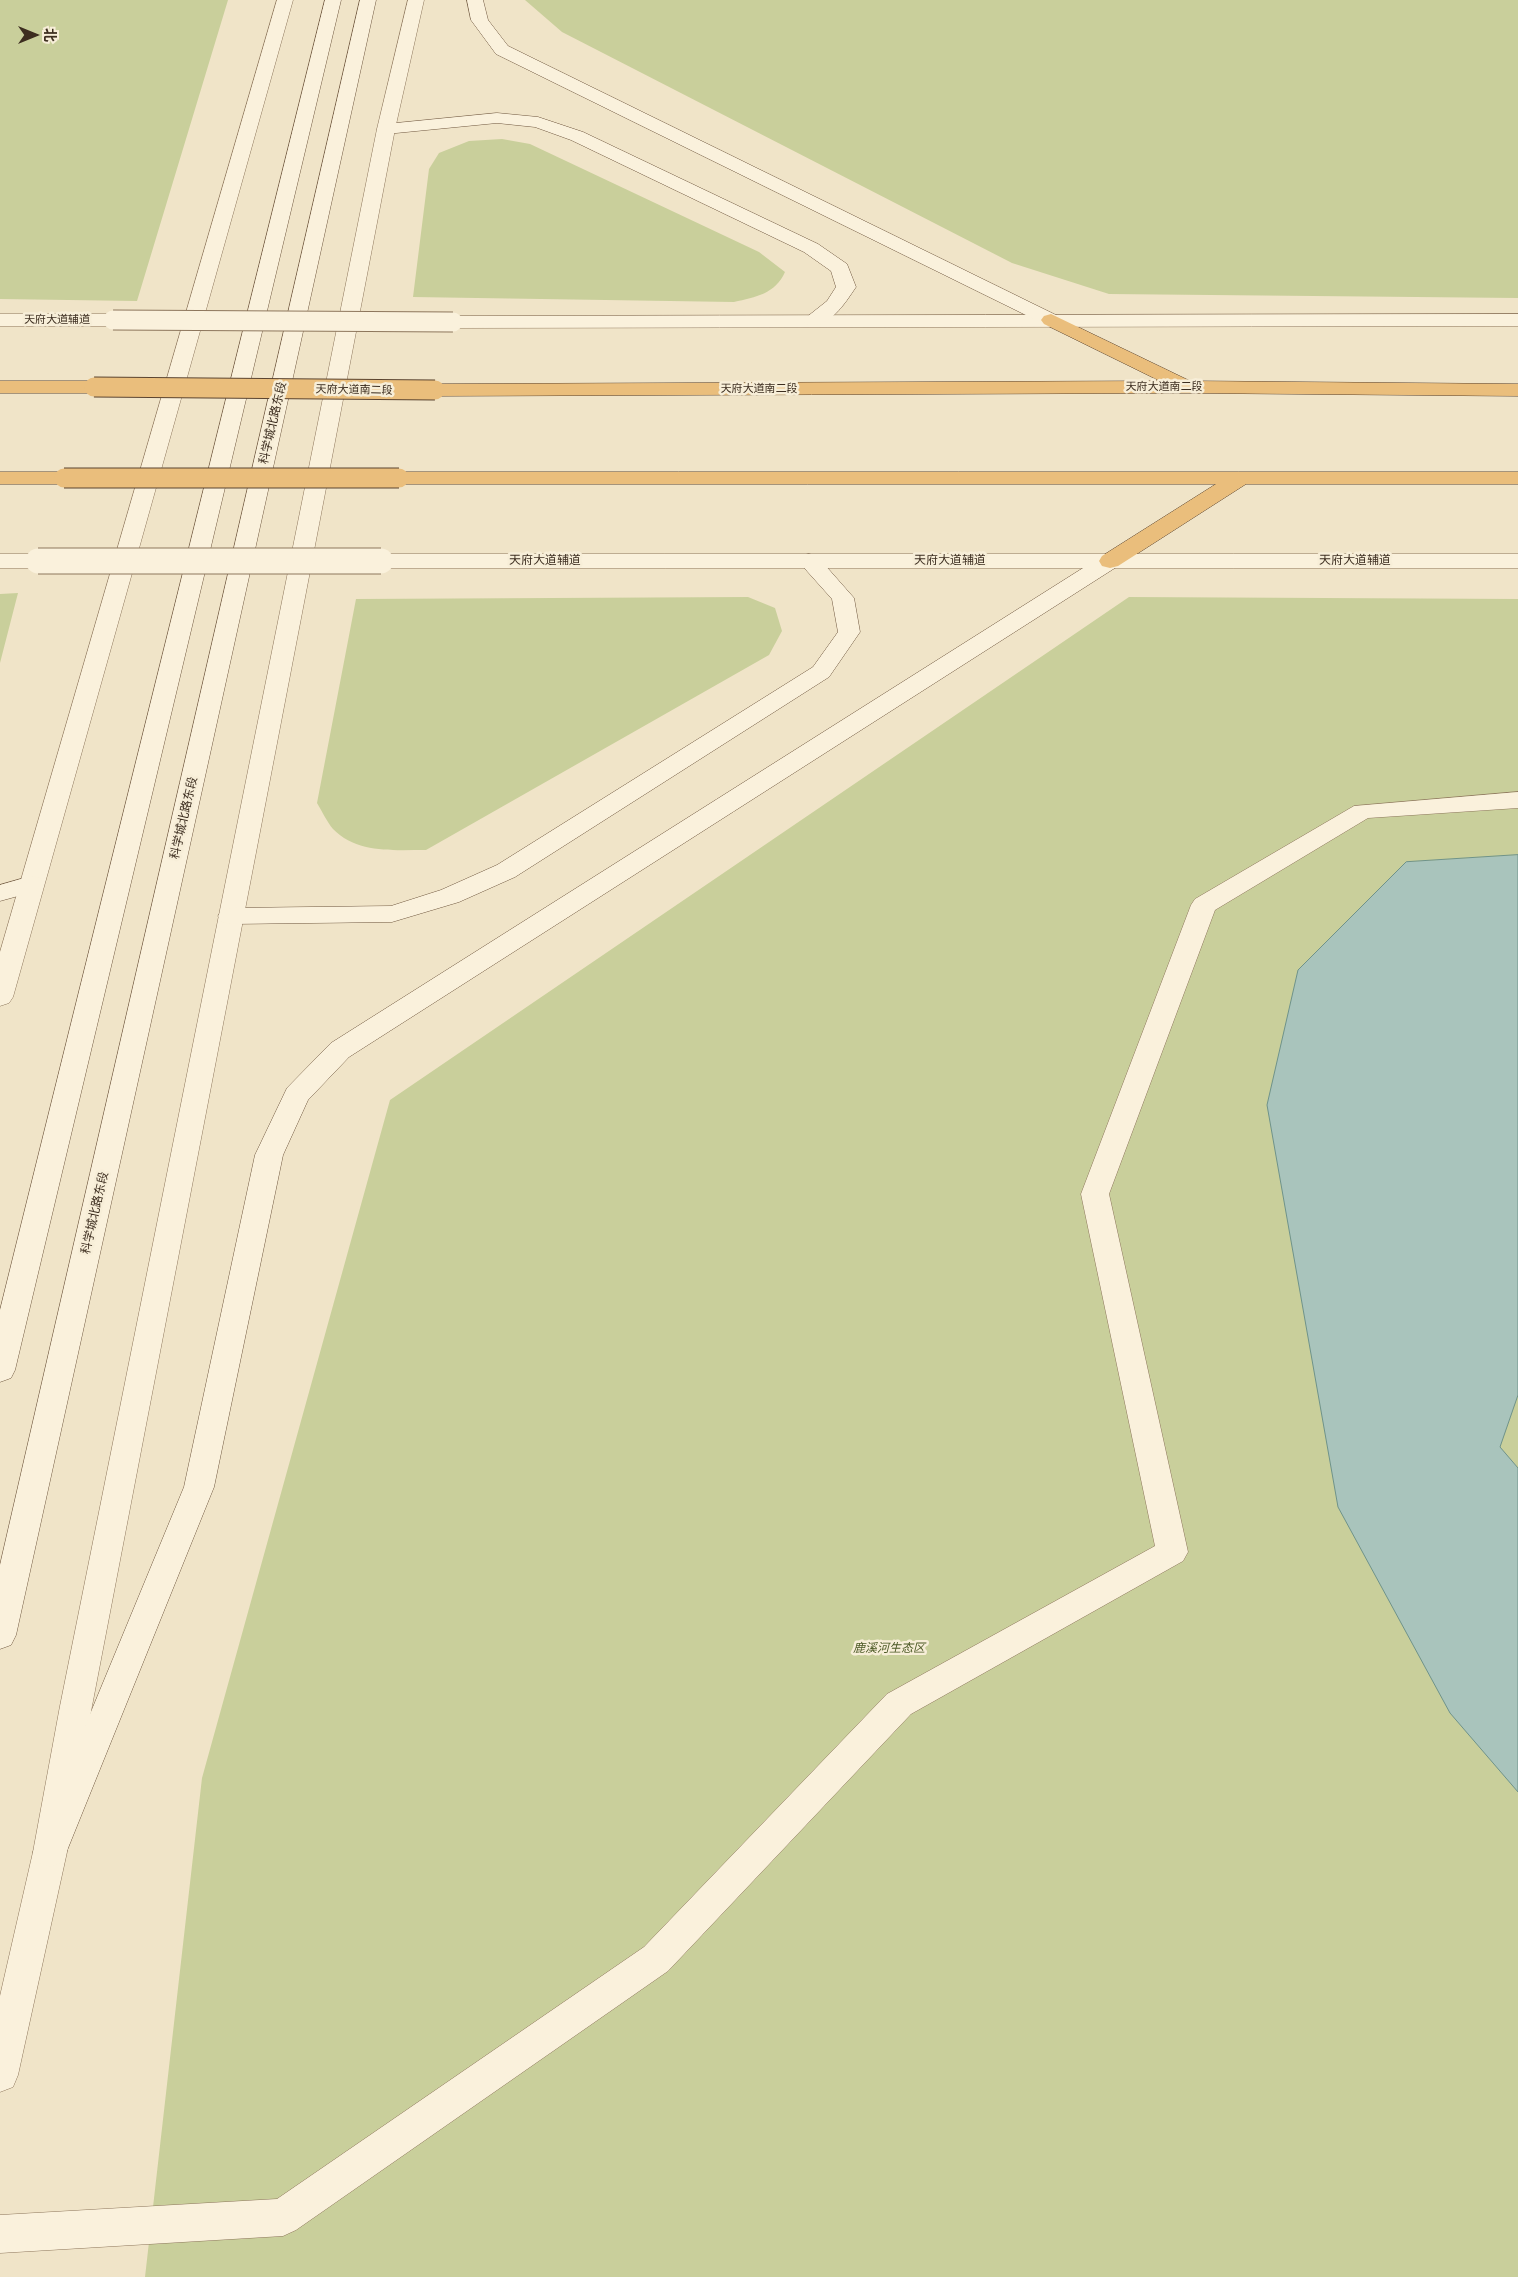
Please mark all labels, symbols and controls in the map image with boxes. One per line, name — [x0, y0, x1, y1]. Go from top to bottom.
north arrow — [10, 10, 60, 60]
text: 北 — [41, 28, 59, 42]
street label: 天府大道辅道 — [24, 313, 90, 327]
street label: 科学城北路东段 — [257, 380, 289, 466]
street label: 天府大道南二段 — [1126, 380, 1202, 394]
street label: 天府大道南二段 — [721, 382, 797, 396]
street label: 天府大道南二段 — [315, 383, 393, 397]
street label: 天府大道辅道 — [509, 554, 581, 568]
street label: 天府大道辅道 — [914, 554, 986, 568]
street label: 天府大道辅道 — [1319, 554, 1391, 568]
street label: 科学城北路东段 — [168, 775, 200, 861]
street label: 科学城北路东段 — [79, 1170, 111, 1256]
park label: 鹿溪河生态区 — [853, 1642, 925, 1656]

